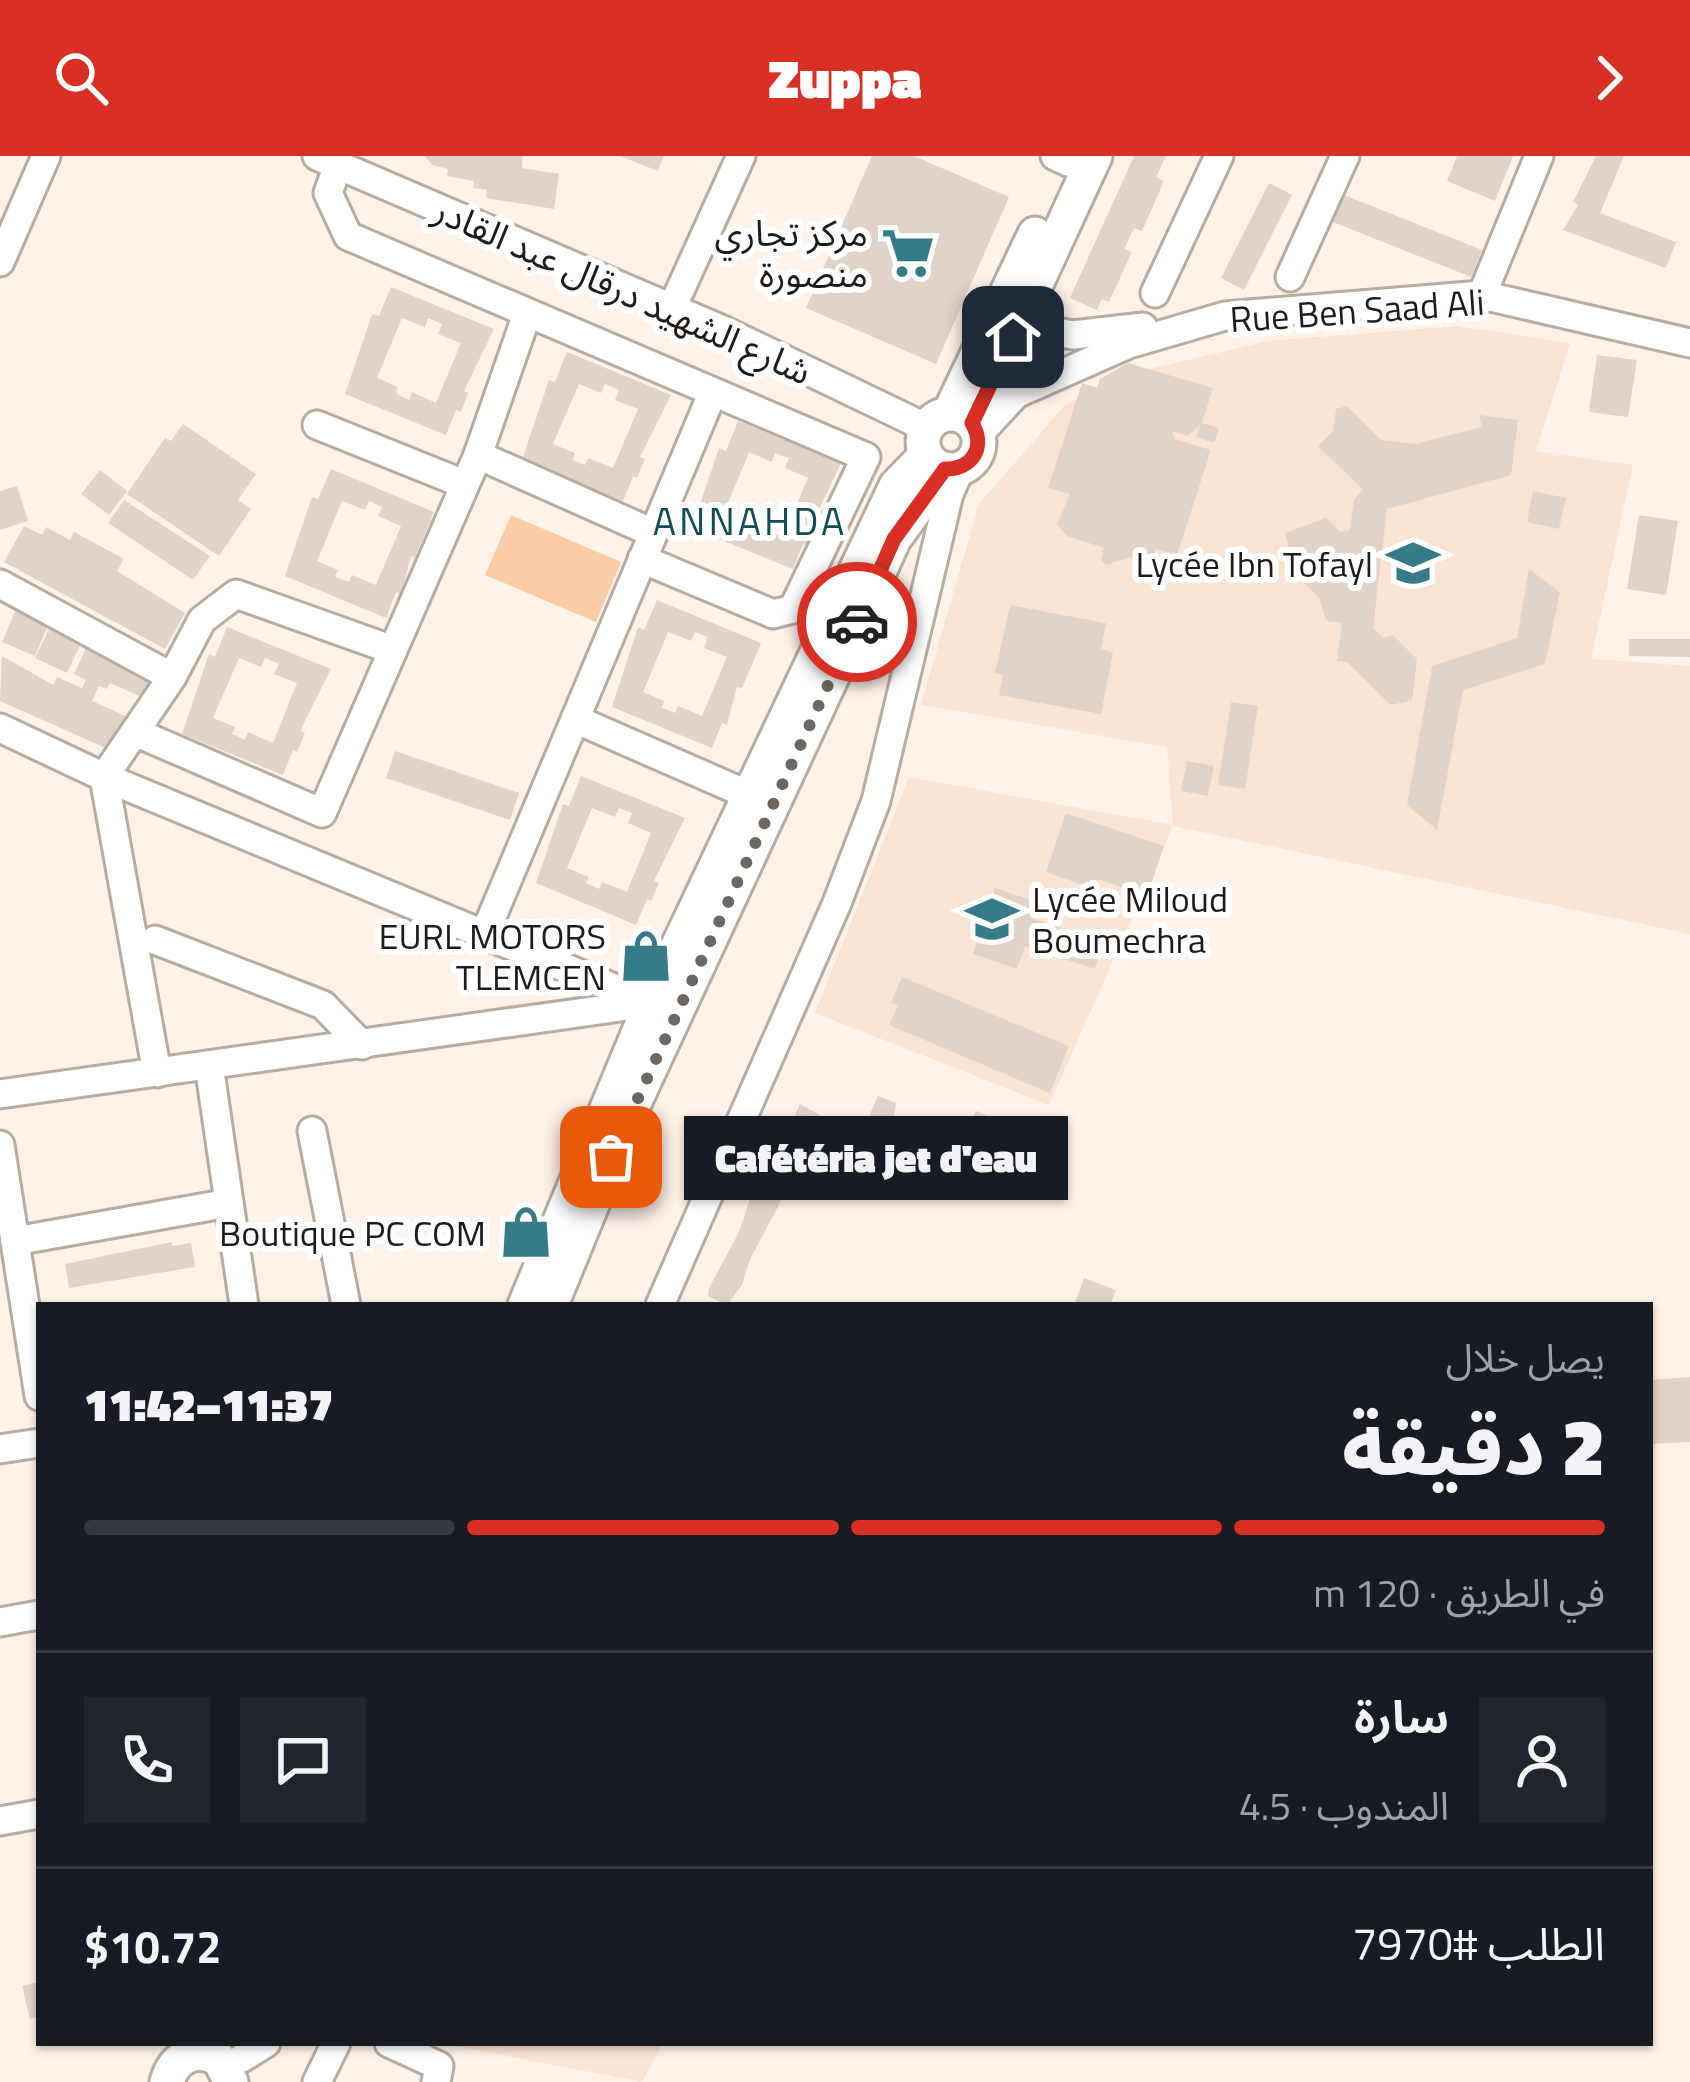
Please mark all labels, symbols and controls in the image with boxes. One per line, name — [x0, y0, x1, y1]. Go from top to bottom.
text: Zuppa — [768, 37, 922, 119]
icon: search — [48, 45, 114, 111]
icon: forward — [1576, 45, 1642, 111]
street label: شارع الشهيد درقال عبد القادر — [424, 181, 821, 398]
place label: مركز تجاري منصورة — [715, 205, 868, 301]
supermarket icon: مركز تجاري منصورة — [879, 224, 937, 282]
street label: Rue Ben Saad Ali — [1228, 274, 1486, 346]
pin — [962, 286, 1064, 388]
icon: home — [980, 304, 1046, 370]
district label: ANNAHDA — [653, 491, 847, 550]
school or university icon: Lycée Ibn Tofayl — [1384, 534, 1442, 592]
place label: Lycée Ibn Tofayl — [1135, 536, 1373, 591]
courier — [797, 562, 917, 682]
icon: car — [824, 589, 890, 655]
place label: Lycée Miloud Boumechra — [1032, 871, 1228, 967]
school or university icon: Lycée Miloud Boumechra — [963, 890, 1021, 948]
place label: EURL MOTORS TLEMCEN — [379, 908, 606, 1004]
shop icon: EURL MOTORS TLEMCEN — [617, 927, 675, 985]
pin — [560, 1106, 662, 1208]
callout: Cafétéria jet d'eau — [683, 1115, 1067, 1199]
icon: bag — [578, 1124, 644, 1190]
text: Cafétéria jet d'eau — [715, 1128, 1037, 1187]
shop icon: Boutique PC COM — [497, 1203, 555, 1261]
place label: Boutique PC COM — [219, 1205, 486, 1260]
text: يصل خلال — [1446, 1328, 1605, 1387]
text: 11:37–11:42 — [84, 1370, 333, 1438]
text: 2 دقيقة — [1342, 1387, 1605, 1505]
text: في الطريق · 120 m — [1313, 1563, 1605, 1622]
text: سارة — [1354, 1682, 1449, 1750]
button: phone — [84, 1697, 210, 1823]
button: chat — [240, 1697, 366, 1823]
button: person — [1479, 1697, 1605, 1823]
text: المندوب · 4.5 — [1239, 1776, 1449, 1835]
text: الطلب #7970 — [1352, 1909, 1605, 1977]
text: $10.72 — [84, 1912, 222, 1980]

